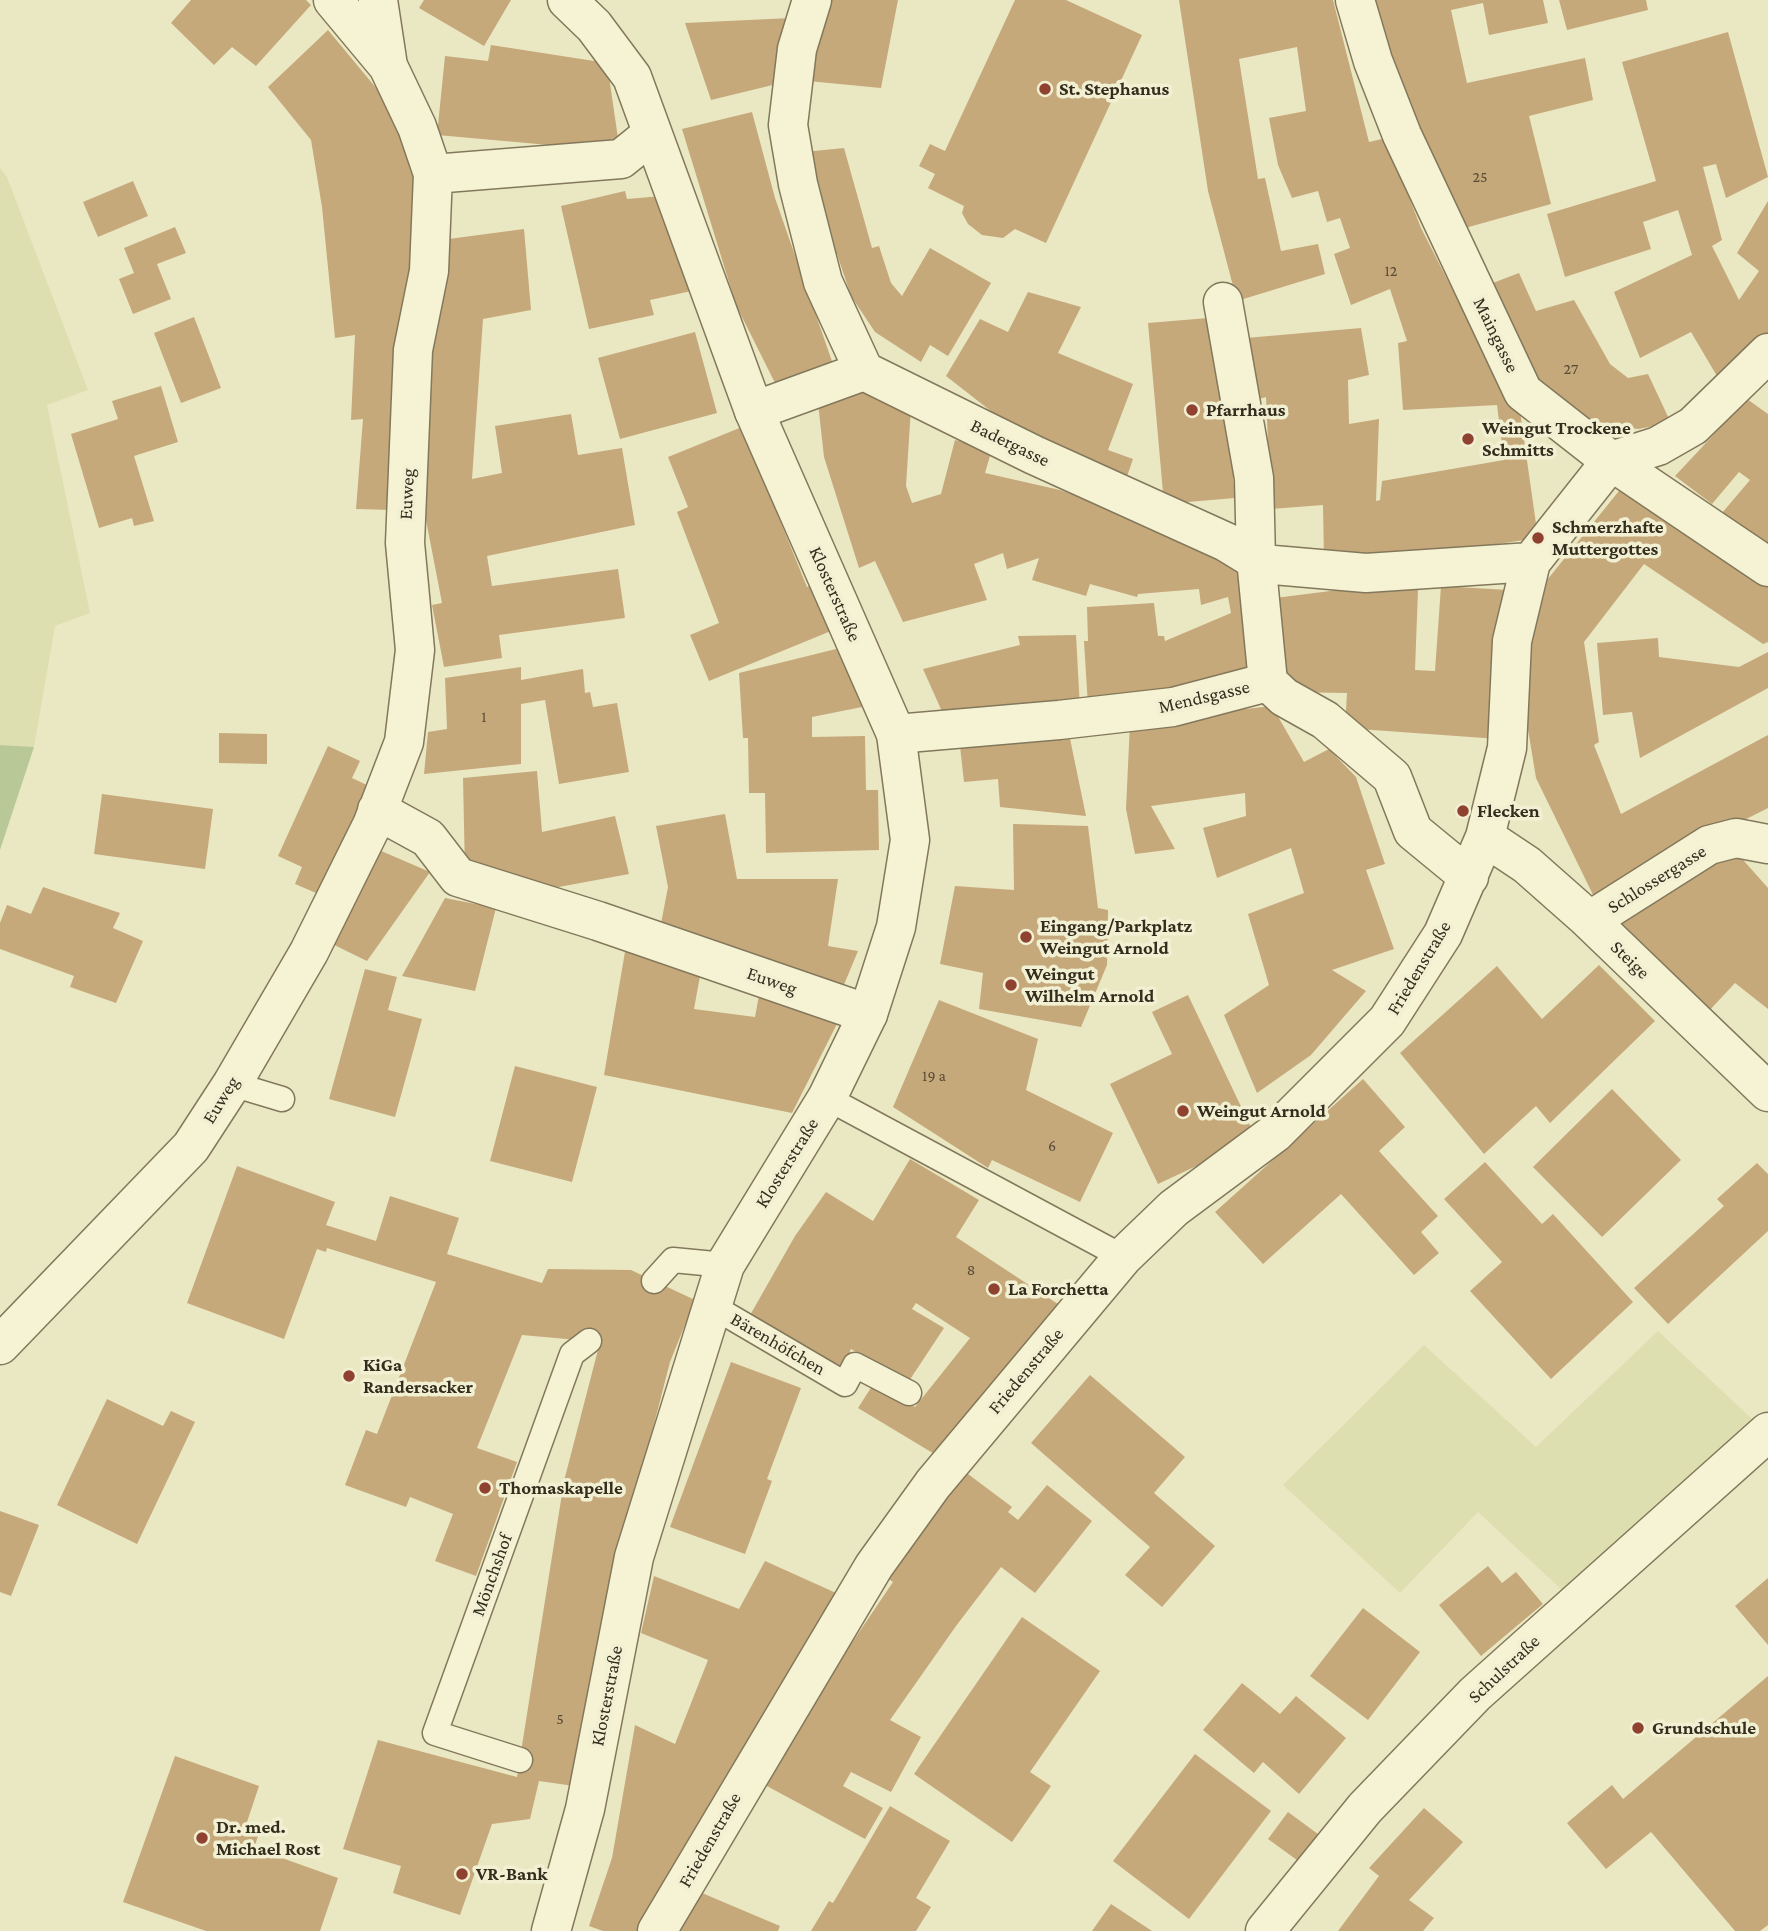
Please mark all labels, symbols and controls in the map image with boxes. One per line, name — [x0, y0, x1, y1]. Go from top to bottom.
place label: St. Stephanus — [1059, 78, 1169, 100]
marker: St. Stephanus — [1037, 81, 1053, 97]
house number: 25 — [1472, 167, 1488, 187]
house number: 12 — [1385, 261, 1397, 281]
street label: Maingasse — [1468, 294, 1524, 376]
house number: 27 — [1564, 359, 1578, 379]
place label: Pfarrhaus — [1206, 399, 1286, 421]
marker: Pfarrhaus — [1184, 402, 1200, 418]
street label: Badergasse — [967, 414, 1053, 472]
place label: Weingut Trockene Schmitts — [1482, 417, 1631, 461]
marker: Weingut Trockene Schmitts — [1460, 431, 1476, 447]
street label: Euweg — [394, 468, 420, 520]
place label: Schmerzhafte Muttergottes — [1552, 516, 1664, 560]
marker: Schmerzhafte Muttergottes — [1530, 530, 1546, 546]
street label: Klosterstraße — [804, 543, 866, 645]
street label: Mendsgasse — [1156, 675, 1252, 719]
house number: 1 — [481, 707, 487, 727]
place label: Flecken — [1477, 800, 1540, 822]
marker: Flecken — [1455, 803, 1471, 819]
street label: Schlossergasse — [1603, 840, 1711, 918]
place label: Eingang/Parkplatz Weingut Arnold — [1040, 915, 1192, 959]
street label: Friedenstraße — [1382, 917, 1456, 1019]
marker: Eingang/Parkplatz Weingut Arnold — [1018, 929, 1034, 945]
street label: Steige — [1606, 936, 1654, 984]
street label: Euweg — [744, 962, 800, 1000]
place label: Weingut Wilhelm Arnold — [1025, 963, 1154, 1007]
marker: Weingut Wilhelm Arnold — [1003, 977, 1019, 993]
house number: 19 a — [922, 1066, 946, 1086]
street label: Euweg — [198, 1072, 244, 1128]
place label: Weingut Arnold — [1197, 1100, 1326, 1122]
marker: Weingut Arnold — [1175, 1103, 1191, 1119]
street label: Klosterstraße — [750, 1114, 824, 1212]
house number: 6 — [1048, 1136, 1056, 1156]
house number: 8 — [967, 1260, 975, 1280]
place label: La Forchetta — [1008, 1278, 1109, 1300]
marker: La Forchetta — [986, 1281, 1002, 1297]
street label: Bärenhöfchen — [726, 1308, 830, 1380]
street label: Friedenstraße — [983, 1323, 1069, 1419]
place label: KiGa Randersacker — [363, 1354, 473, 1398]
marker: KiGa Randersacker — [341, 1368, 357, 1384]
place label: Thomaskapelle — [499, 1477, 623, 1499]
marker: Thomaskapelle — [477, 1480, 493, 1496]
street label: Mönchshof — [467, 1531, 517, 1619]
street label: Schulstraße — [1463, 1630, 1545, 1708]
street label: Klosterstraße — [586, 1644, 628, 1748]
house number: 5 — [556, 1709, 564, 1729]
place label: Grundschule — [1652, 1717, 1756, 1739]
marker: Grundschule — [1630, 1720, 1646, 1736]
street label: Friedenstraße — [674, 1789, 746, 1891]
place label: Dr. med. Michael Rost — [216, 1816, 320, 1860]
marker: Dr. med. Michael Rost — [194, 1830, 210, 1846]
place label: VR-Bank — [476, 1863, 548, 1885]
marker: VR-Bank — [454, 1866, 470, 1882]

